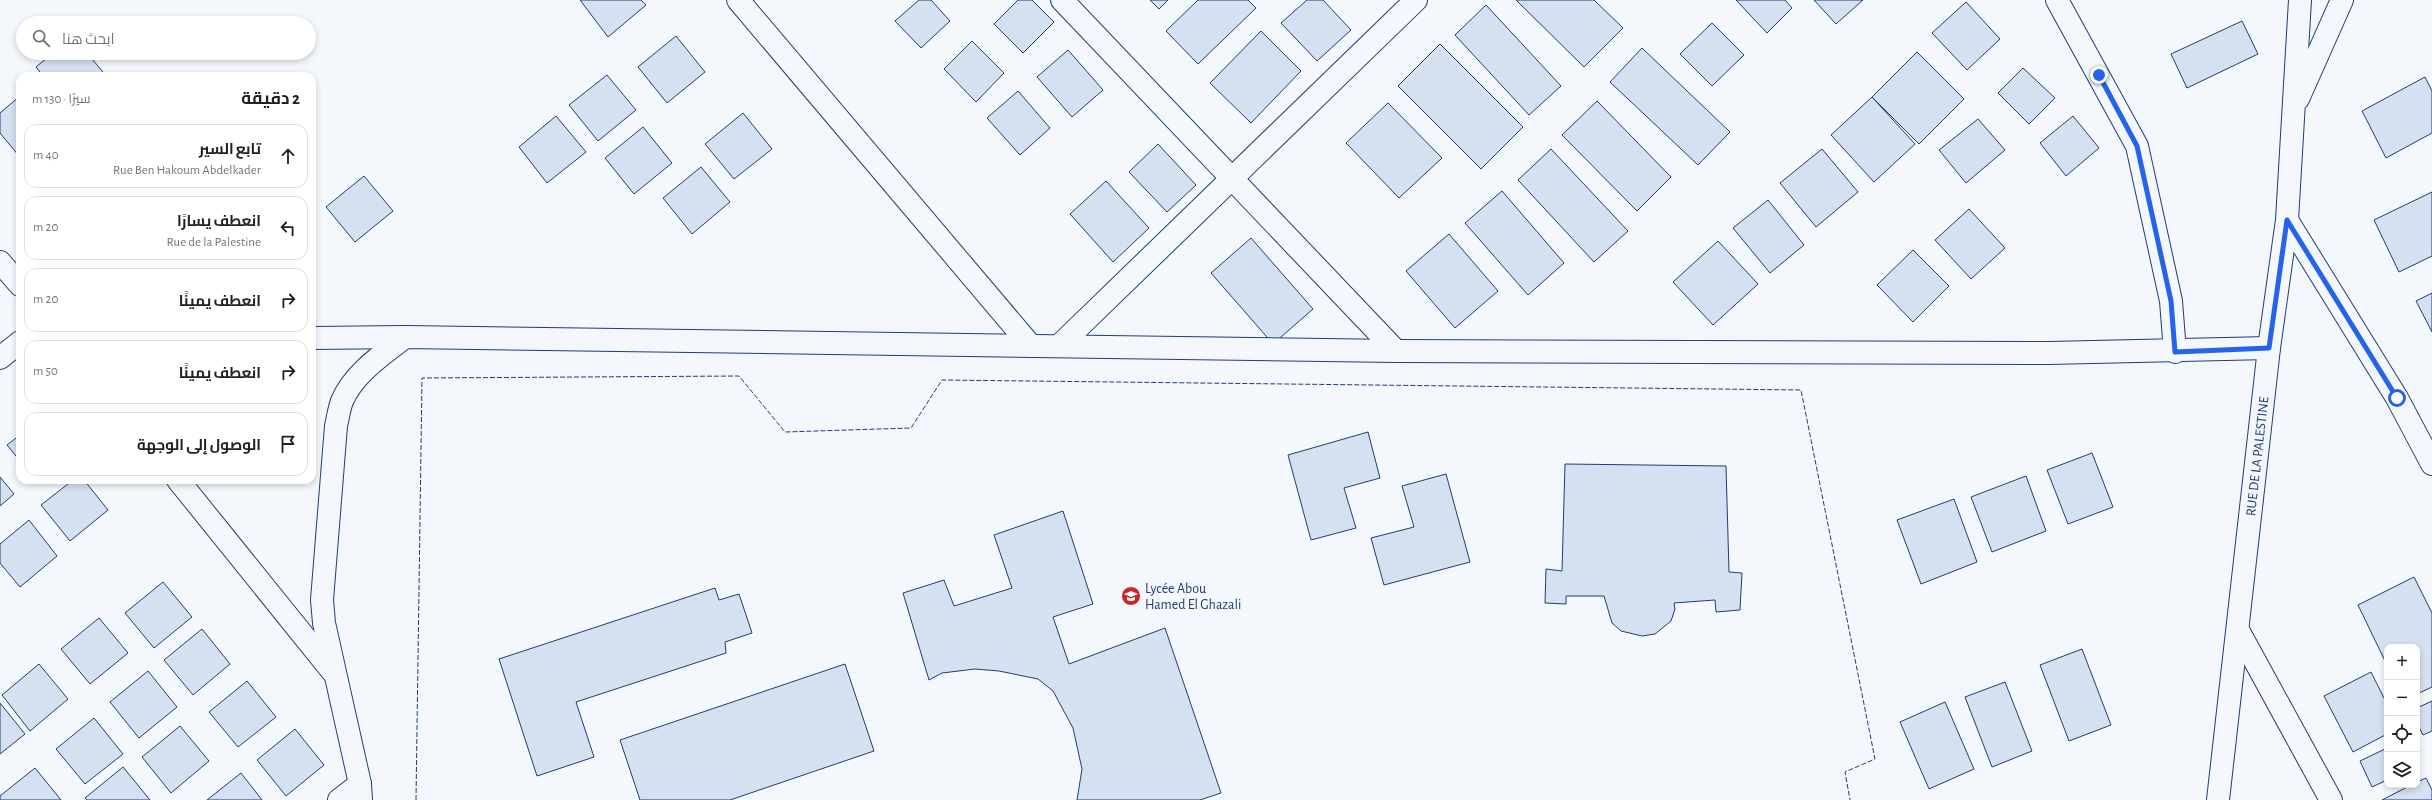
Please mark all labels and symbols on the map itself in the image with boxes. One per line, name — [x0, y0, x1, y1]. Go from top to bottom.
route end — [2090, 66, 2108, 84]
route start — [2388, 389, 2406, 407]
street label: RUE DE LA PALESTINE — [2244, 395, 2272, 517]
place label: Lycée Abou Hamed El Ghazali — [1145, 582, 1241, 612]
school or university icon: Lycée Abou Hamed El Ghazali — [1120, 585, 1142, 607]

